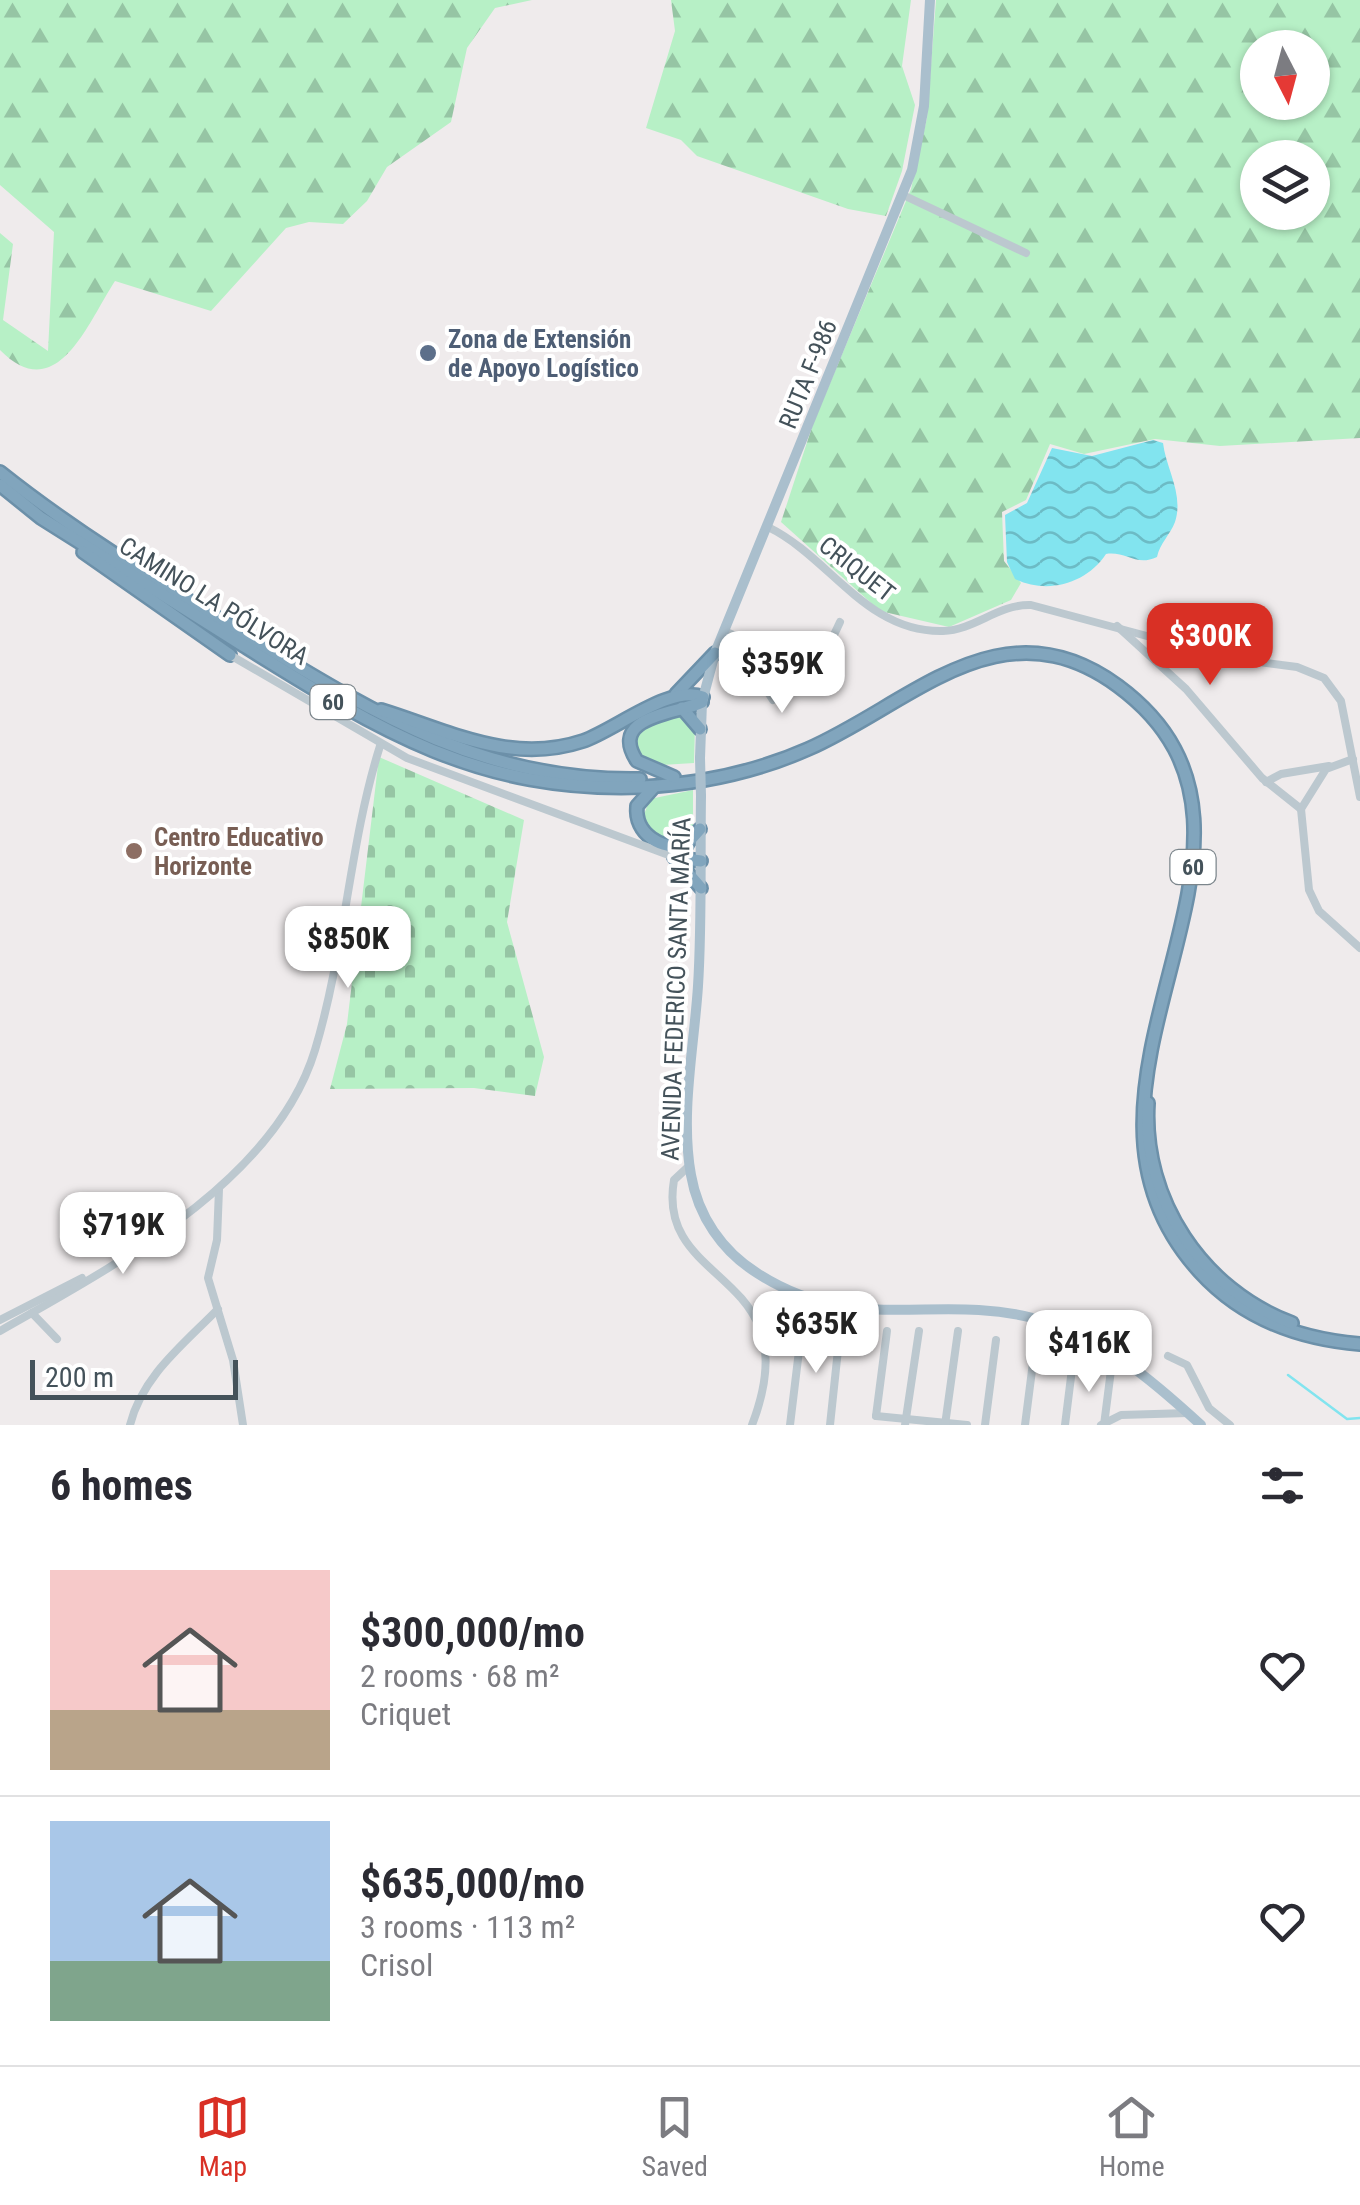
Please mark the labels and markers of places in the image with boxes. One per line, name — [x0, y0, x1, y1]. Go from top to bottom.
place label: Zona de Extensión de Apoyo Logístico — [448, 325, 639, 383]
marker: Zona de Extensión de Apoyo Logístico — [417, 342, 439, 364]
pin: $300K — [1140, 603, 1280, 688]
pin: $359K — [712, 631, 852, 716]
place label: Centro Educativo Horizonte — [154, 823, 324, 881]
marker: Centro Educativo Horizonte — [123, 840, 145, 862]
pin: $850K — [278, 906, 418, 991]
pin: $719K — [53, 1192, 193, 1277]
pin: $635K — [746, 1291, 886, 1376]
pin: $416K — [1019, 1310, 1159, 1395]

